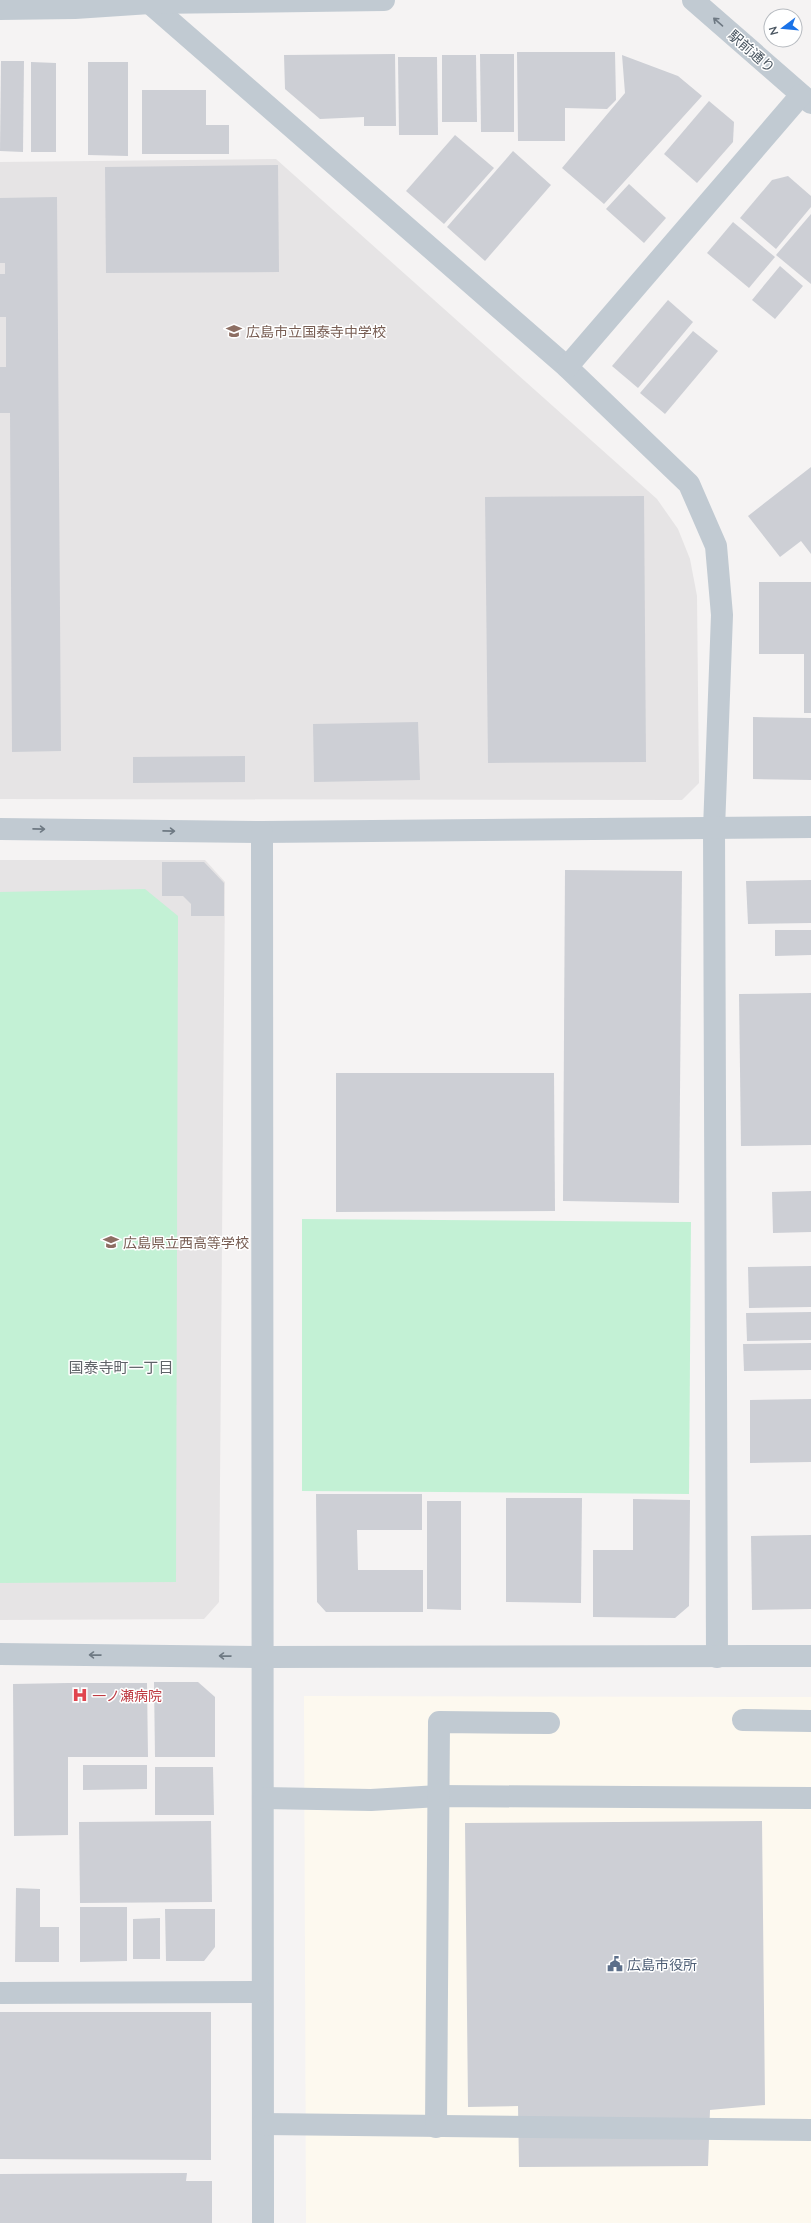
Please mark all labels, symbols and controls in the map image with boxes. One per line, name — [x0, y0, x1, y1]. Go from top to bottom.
north arrow — [763, 8, 803, 48]
one-way arrow — [713, 17, 724, 26]
text: N — [765, 25, 780, 37]
street label: 駅前通り — [725, 26, 779, 76]
school or university icon: 広島市立国泰寺中学校 — [225, 322, 243, 340]
place label: 広島市立国泰寺中学校 — [246, 323, 386, 340]
one-way arrow — [32, 825, 45, 833]
one-way arrow — [162, 827, 175, 835]
school or university icon: 広島県立西高等学校 — [102, 1233, 120, 1251]
place label: 広島県立西高等学校 — [123, 1234, 249, 1251]
district label: 国泰寺町一丁目 — [68, 1358, 174, 1376]
one-way arrow — [89, 1651, 102, 1659]
one-way arrow — [219, 1652, 232, 1660]
hospital icon: 一ノ瀬病院 — [71, 1686, 89, 1704]
place label: 一ノ瀬病院 — [92, 1687, 162, 1704]
public building icon: 広島市役所 — [606, 1955, 624, 1973]
place label: 広島市役所 — [627, 1956, 697, 1973]

